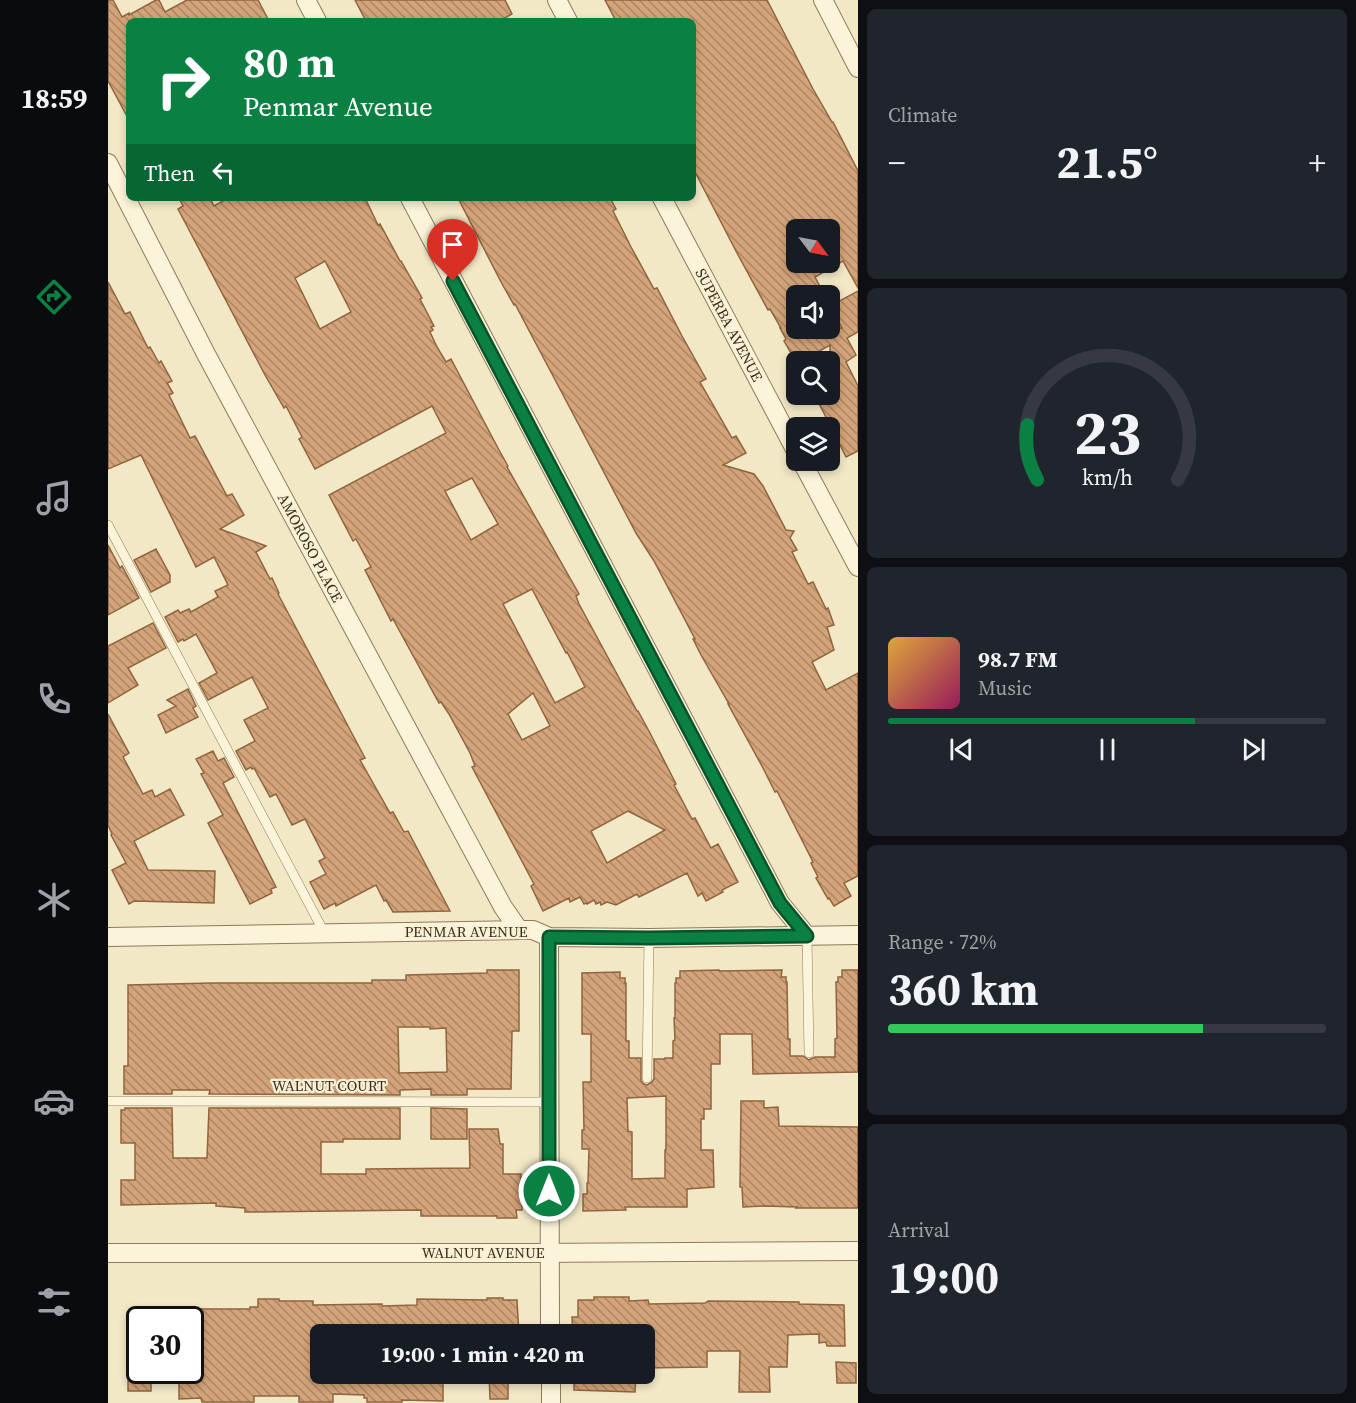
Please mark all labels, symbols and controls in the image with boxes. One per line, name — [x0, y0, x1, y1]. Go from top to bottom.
text: 80 m — [243, 33, 336, 91]
icon: right — [144, 42, 222, 120]
text: 18:59 — [21, 80, 87, 117]
text: Penmar Avenue — [243, 88, 433, 125]
text: Climate — [888, 101, 957, 129]
text: 21.5° — [1056, 131, 1158, 193]
text: − — [888, 140, 906, 185]
text: + — [1309, 140, 1326, 185]
icon: left — [207, 156, 240, 189]
text: Then — [144, 158, 195, 188]
pin — [427, 219, 478, 281]
north arrow — [786, 219, 840, 273]
map controls — [786, 219, 840, 471]
icon: arrive — [436, 228, 469, 261]
street label: SUPERBA AVENUE — [691, 264, 768, 385]
icon: directions — [33, 276, 75, 318]
button: sound — [786, 285, 840, 339]
button: search — [786, 351, 840, 405]
text: 23 — [1073, 389, 1141, 475]
button: layers — [786, 417, 840, 471]
text: km/h — [1081, 463, 1133, 492]
icon: music — [33, 477, 75, 519]
street label: AMOROSO PLACE — [273, 490, 348, 606]
text: 98.7 FM — [978, 644, 1057, 674]
text: Music — [978, 674, 1032, 702]
icon: phone — [33, 678, 75, 720]
icon: previous — [945, 733, 978, 766]
icon: pause — [1091, 733, 1124, 766]
icon: next — [1237, 733, 1270, 766]
icon: climate — [33, 879, 75, 921]
street label: PENMAR AVENUE — [404, 921, 528, 942]
text: Range · 72% — [888, 928, 997, 956]
text: 360 km — [888, 958, 1039, 1020]
street label: WALNUT COURT — [272, 1075, 386, 1096]
icon: car — [33, 1080, 75, 1122]
position arrow — [517, 1159, 581, 1223]
text: Arrival — [888, 1216, 950, 1244]
street label: WALNUT AVENUE — [421, 1242, 545, 1263]
text: 19:00 — [888, 1246, 999, 1308]
icon: filters — [33, 1281, 75, 1323]
speed limit sign: 30 — [126, 1306, 204, 1384]
text: 19:00 · 1 min · 420 m — [381, 1339, 584, 1369]

